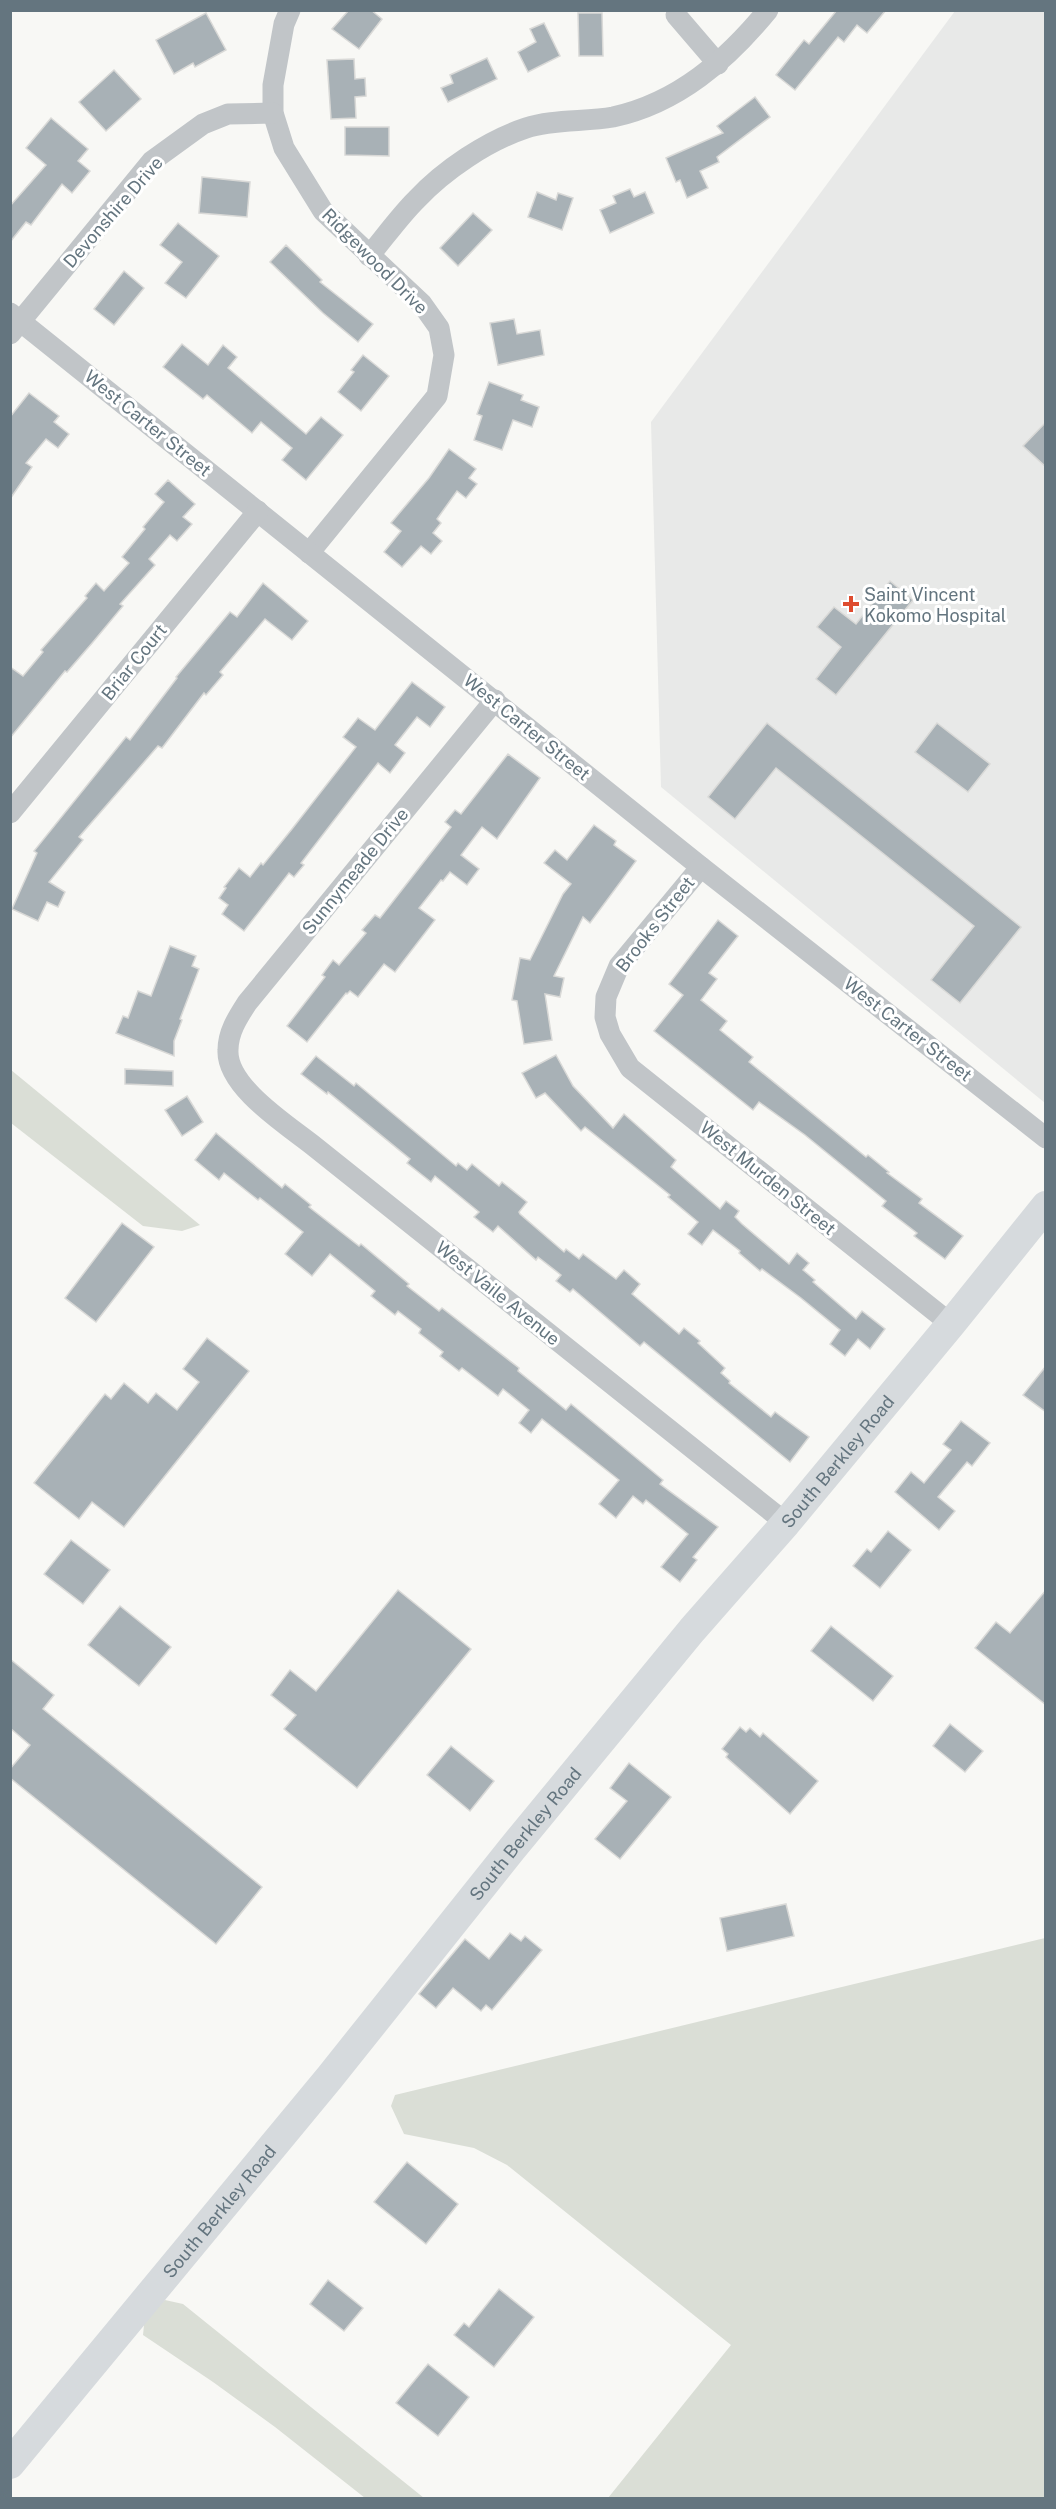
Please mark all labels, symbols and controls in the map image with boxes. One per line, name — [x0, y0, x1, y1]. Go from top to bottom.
street label: Devonshire Drive — [59, 152, 167, 272]
street label: Ridgewood Drive — [318, 204, 432, 318]
street label: West Carter Street — [80, 366, 216, 480]
place label: Saint Vincent Kokomo Hospital — [864, 584, 1006, 626]
marker: Saint Vincent Kokomo Hospital — [842, 595, 860, 613]
street label: Briar Court — [97, 620, 171, 704]
street label: West Carter Street — [459, 670, 595, 784]
street label: Sunnymeade Drive — [298, 804, 412, 938]
street label: Brooks Street — [611, 872, 699, 976]
street label: West Carter Street — [840, 972, 976, 1086]
street label: West Murden Street — [696, 1117, 840, 1239]
street label: West Vaile Avenue — [432, 1237, 564, 1349]
street label: South Berkley Road — [776, 1391, 898, 1532]
street label: South Berkley Road — [465, 1763, 585, 1904]
street label: South Berkley Road — [158, 2141, 280, 2282]

